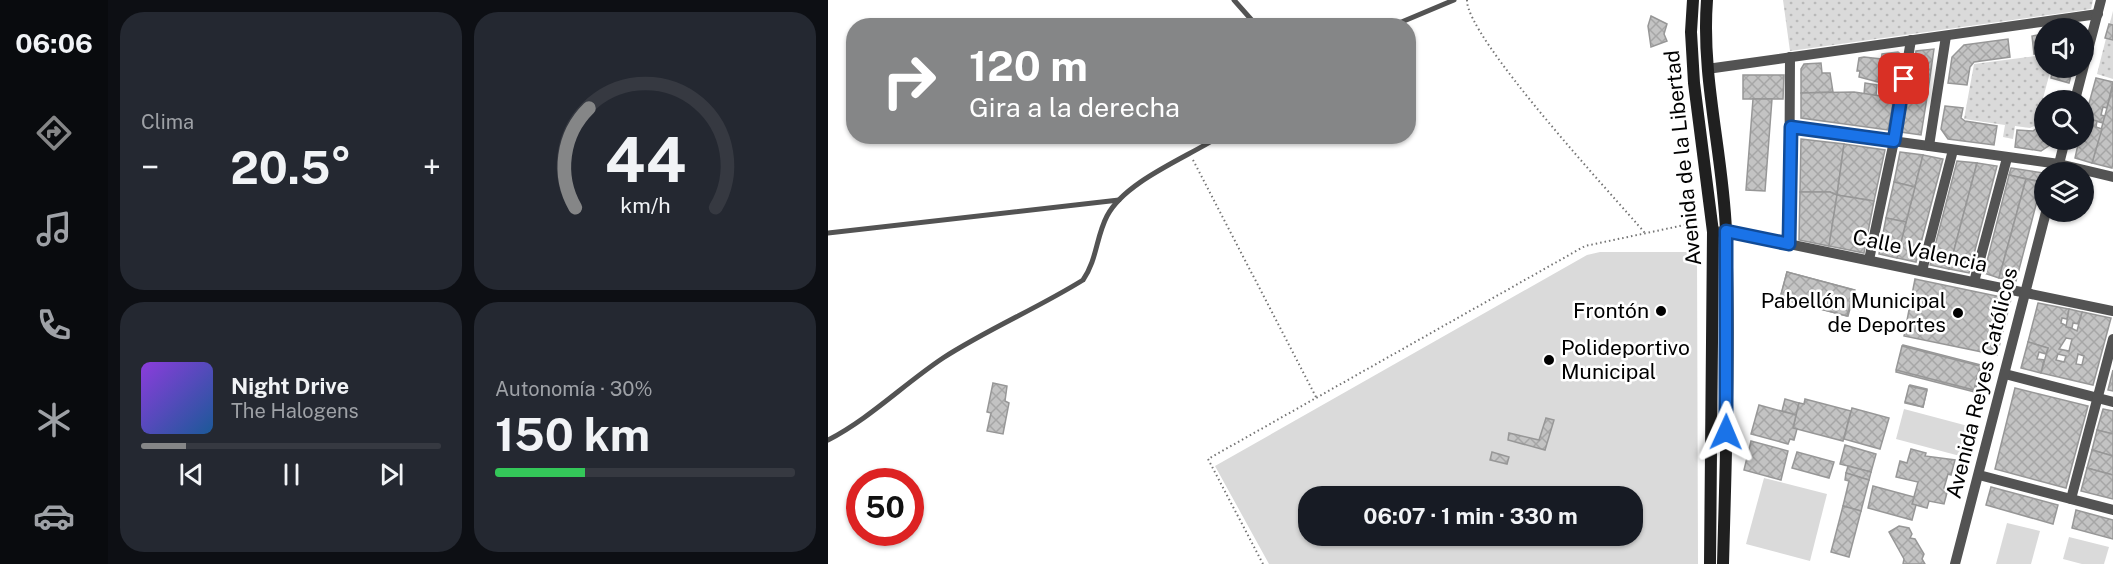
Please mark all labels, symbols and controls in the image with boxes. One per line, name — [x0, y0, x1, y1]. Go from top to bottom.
map controls — [2034, 18, 2094, 222]
button: sound — [2034, 18, 2094, 78]
text: 06:06 — [15, 27, 93, 59]
text: 120 m — [969, 41, 1088, 90]
icon: right — [870, 42, 948, 120]
street label: Avenida de la Libertad — [1659, 49, 1706, 267]
pin — [1878, 53, 1929, 104]
icon: arrive — [1887, 62, 1920, 95]
button: search — [2034, 90, 2094, 150]
text: Gira a la derecha — [969, 91, 1180, 123]
text: Clima — [141, 110, 194, 134]
icon: directions — [33, 112, 75, 154]
text: 44 — [604, 123, 686, 196]
text: 20.5° — [230, 141, 352, 194]
text: − — [141, 148, 159, 186]
text: + — [423, 148, 441, 186]
button: layers — [2034, 162, 2094, 222]
text: km/h — [620, 193, 670, 218]
icon: music — [33, 208, 75, 250]
street label: Calle Valencia — [1851, 224, 1990, 277]
street label: Avenida Reyes Católicos — [1941, 265, 2022, 501]
place label: Pabellón Municipal de Deportes — [1761, 288, 1946, 337]
place label: Frontón — [1573, 298, 1649, 323]
icon: phone — [33, 304, 75, 346]
marker: Frontón — [1654, 304, 1668, 318]
marker: Pabellón Municipal de Deportes — [1951, 306, 1965, 320]
place label: Polideportivo Municipal — [1561, 335, 1690, 384]
marker: Polideportivo Municipal — [1542, 353, 1556, 367]
text: Night Drive — [231, 373, 349, 399]
text: Autonomía · 30% — [495, 377, 652, 401]
icon: climate — [33, 399, 75, 441]
text: The Halogens — [231, 399, 359, 423]
position arrow — [1694, 400, 1758, 464]
text: 150 km — [495, 408, 650, 461]
icon: previous — [175, 458, 208, 491]
icon: pause — [275, 458, 308, 491]
icon: next — [375, 458, 408, 491]
speed limit sign: 50 — [846, 468, 924, 546]
icon: car — [33, 495, 75, 537]
text: 06:07 · 1 min · 330 m — [1363, 503, 1578, 529]

